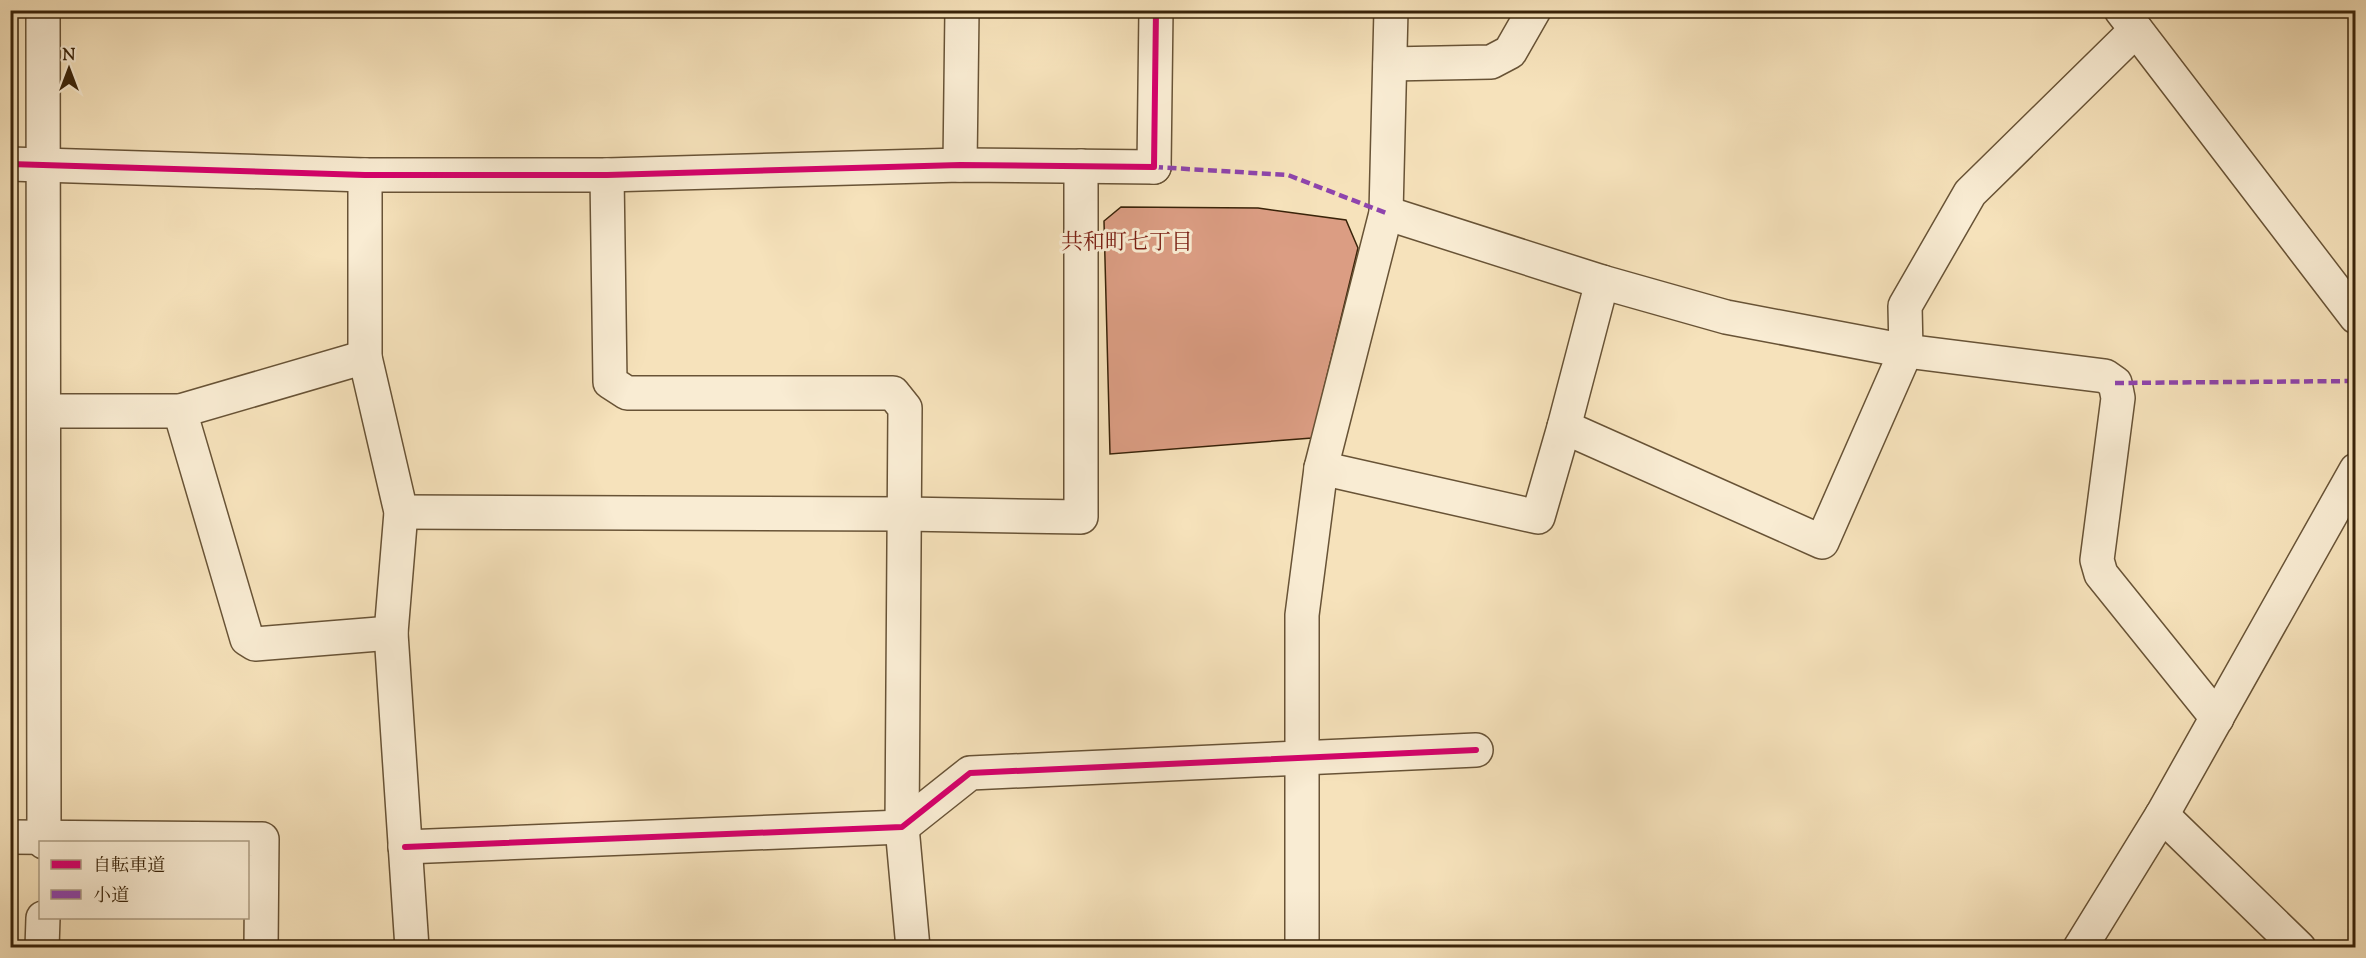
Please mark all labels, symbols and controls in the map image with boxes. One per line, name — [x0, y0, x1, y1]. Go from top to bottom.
north arrow — [39, 39, 99, 99]
text: N — [63, 45, 76, 68]
district label: 共和町七丁目 — [1061, 228, 1193, 260]
legend — [39, 841, 249, 919]
text: 自転車道 — [93, 854, 165, 880]
text: 小道 — [93, 884, 129, 910]

